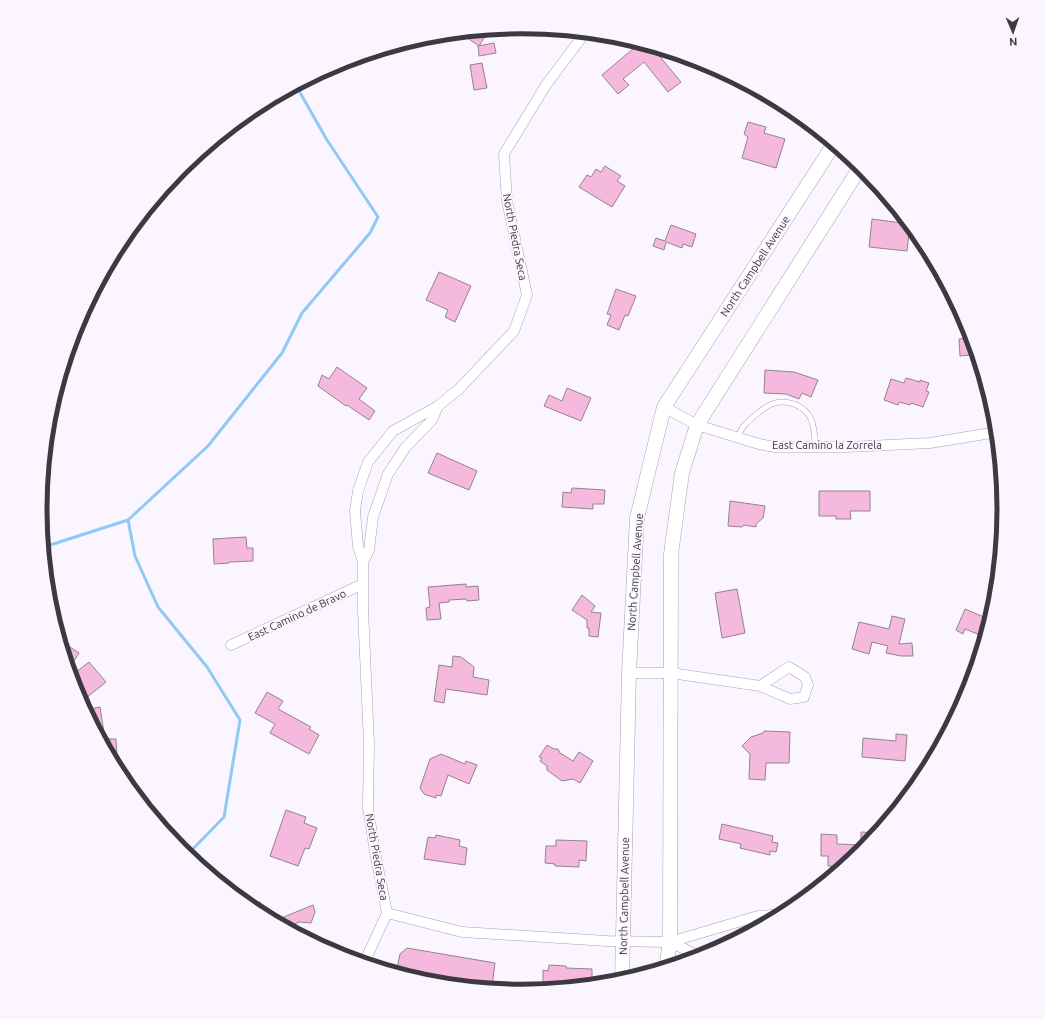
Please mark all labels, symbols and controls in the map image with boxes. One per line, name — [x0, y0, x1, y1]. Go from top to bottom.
north arrow — [993, 12, 1033, 52]
text: N — [1009, 36, 1018, 48]
street label: North Piedra Seca — [501, 193, 529, 281]
street label: North Campbell Avenue — [718, 213, 792, 319]
street label: East Camino la Zorrela — [772, 439, 882, 451]
street label: North Campbell Avenue — [625, 513, 645, 631]
street label: East Camino de Bravo — [246, 587, 348, 643]
street label: North Piedra Seca — [363, 813, 391, 901]
street label: North Campbell Avenue — [617, 837, 631, 955]

